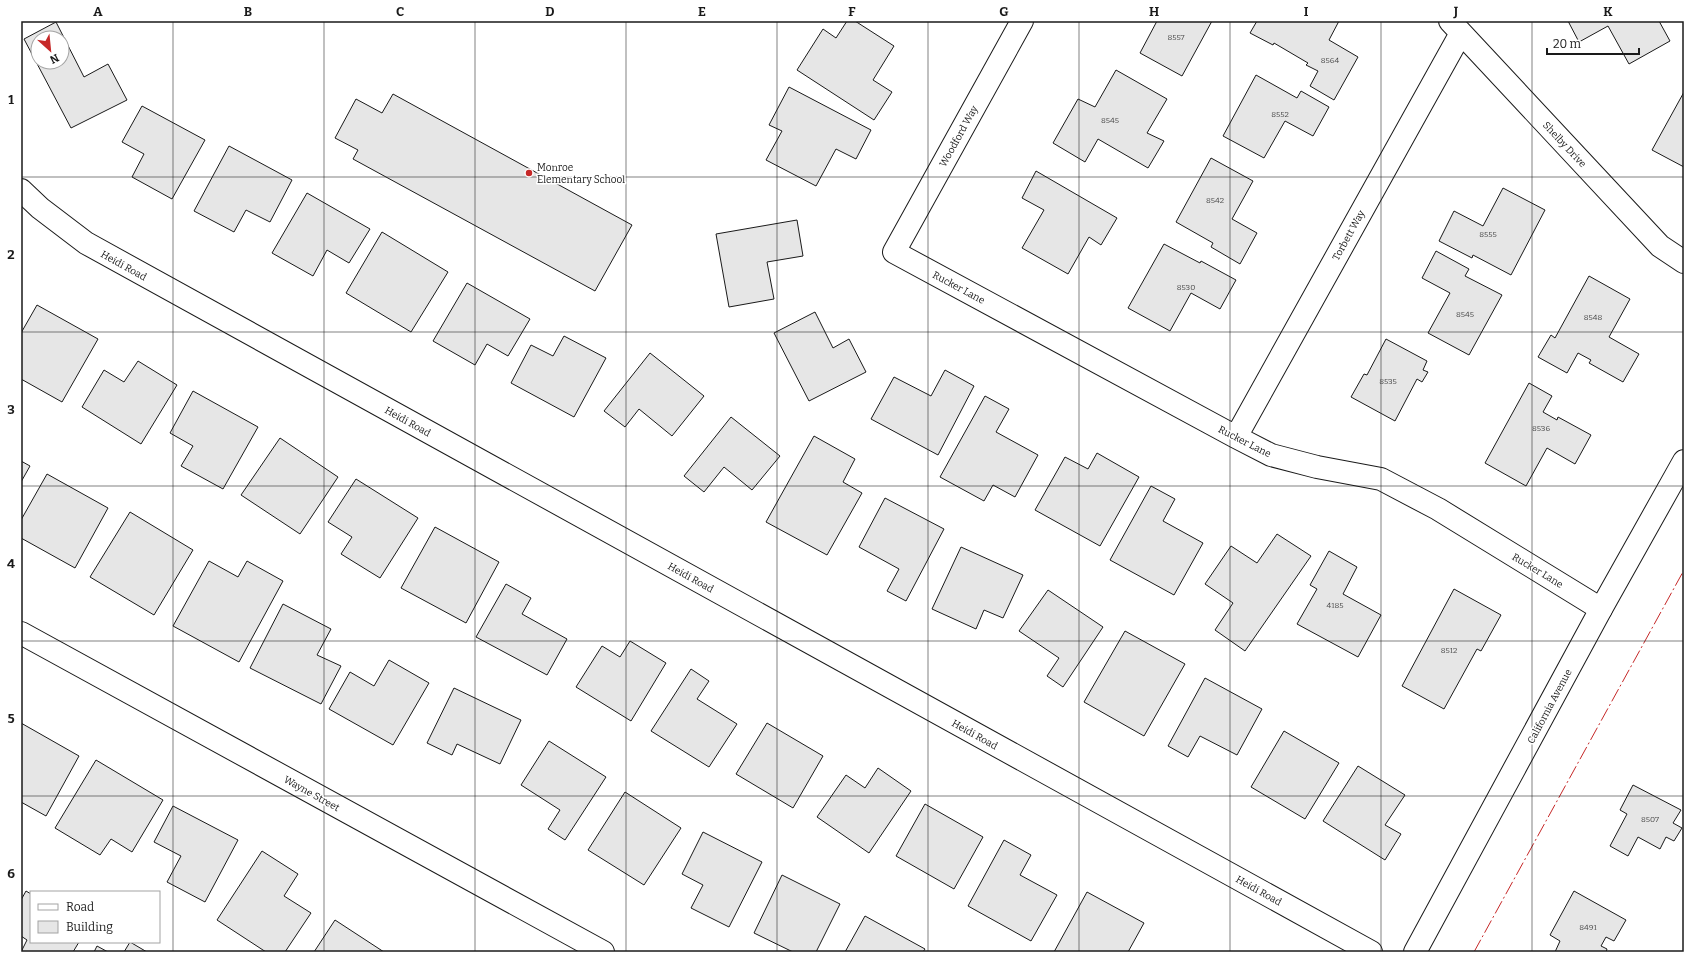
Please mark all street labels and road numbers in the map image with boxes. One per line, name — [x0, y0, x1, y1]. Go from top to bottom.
street label: Woodford Way — [937, 103, 981, 169]
street label: Shelby Drive — [1540, 119, 1588, 170]
street label: Torbett Way — [1330, 208, 1368, 263]
street label: Heidi Road — [98, 248, 149, 283]
street label: Rucker Lane — [930, 269, 987, 307]
street label: Heidi Road — [382, 404, 433, 439]
street label: Rucker Lane — [1216, 424, 1273, 460]
street label: Rucker Lane — [1510, 551, 1565, 591]
street label: Heidi Road — [665, 560, 716, 595]
street label: California Avenue — [1525, 667, 1575, 746]
street label: Heidi Road — [949, 717, 1000, 752]
street label: Wayne Street — [282, 774, 342, 814]
street label: Heidi Road — [1233, 873, 1284, 908]

